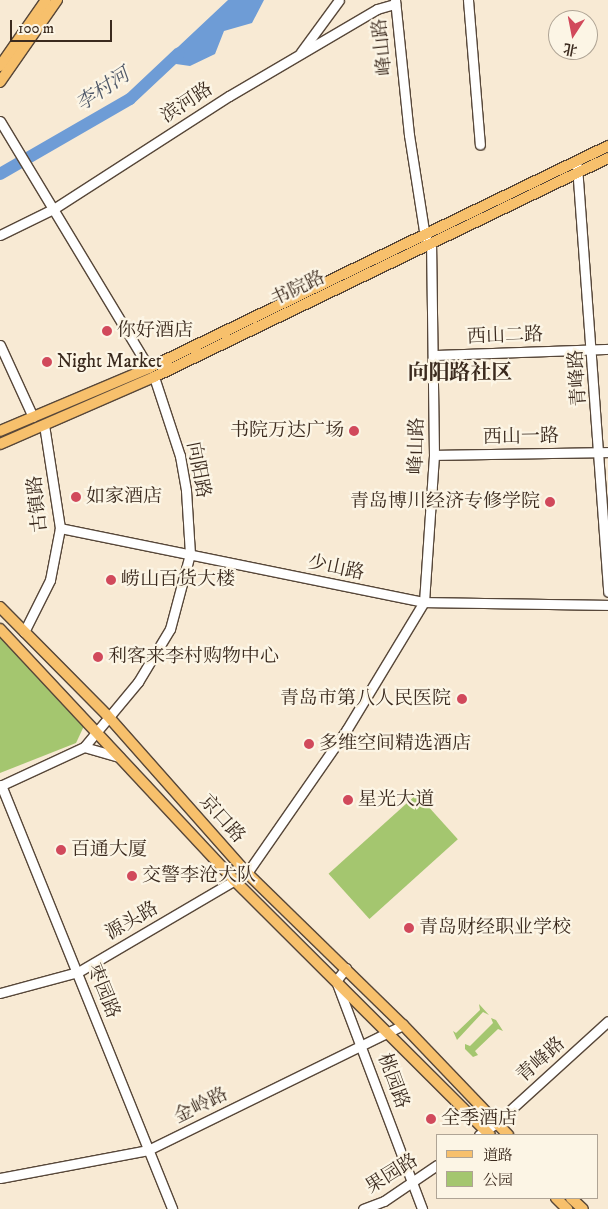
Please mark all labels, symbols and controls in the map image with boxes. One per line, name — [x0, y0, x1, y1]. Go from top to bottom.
scale bar — [12, 10, 115, 42]
north arrow — [548, 10, 598, 60]
street label: 峰山路 — [369, 17, 397, 77]
text: 100 m — [18, 19, 54, 38]
text: 北 — [562, 39, 579, 59]
water label: 李村河 — [71, 63, 135, 117]
street label: 滨河路 — [157, 78, 217, 128]
street label: 书院路 — [267, 267, 329, 311]
place label: 你好酒店 — [117, 320, 193, 342]
street label: 西山二路 — [467, 323, 543, 349]
marker: 你好酒店 — [101, 325, 113, 337]
street label: 青峰路 — [565, 349, 591, 407]
place label: Night Market — [57, 351, 162, 373]
marker: Night Market — [41, 356, 53, 368]
district label: 向阳路社区 — [408, 360, 512, 386]
street label: 峰山路 — [405, 417, 429, 475]
place label: 书院万达广场 — [230, 420, 344, 442]
marker: 书院万达广场 — [348, 425, 360, 437]
street label: 西山一路 — [483, 425, 559, 449]
street label: 向阳路 — [181, 440, 215, 500]
street label: 古镇路 — [24, 474, 52, 534]
place label: 如家酒店 — [86, 486, 162, 508]
marker: 如家酒店 — [70, 491, 82, 503]
place label: 青岛博川经济专修学院 — [350, 491, 540, 513]
marker: 青岛博川经济专修学院 — [544, 496, 556, 508]
street label: 少山路 — [306, 551, 366, 585]
place label: 崂山百货大楼 — [121, 569, 235, 591]
marker: 崂山百货大楼 — [105, 574, 117, 586]
place label: 利客来李村购物中心 — [108, 646, 279, 668]
marker: 利客来李村购物中心 — [92, 651, 104, 663]
place label: 青岛市第八人民医院 — [280, 688, 451, 710]
marker: 青岛市第八人民医院 — [455, 692, 469, 706]
place label: 多维空间精选酒店 — [319, 733, 471, 755]
marker: 多维空间精选酒店 — [303, 738, 315, 750]
place label: 星光大道 — [358, 789, 434, 811]
street label: 京口路 — [194, 790, 250, 848]
marker: 星光大道 — [342, 794, 354, 806]
place label: 百通大厦 — [71, 839, 147, 861]
marker: 百通大厦 — [55, 844, 67, 856]
place label: 交警李沧大队 — [142, 865, 256, 887]
marker: 交警李沧大队 — [126, 870, 138, 882]
street label: 源头路 — [102, 897, 162, 945]
place label: 青岛财经职业学校 — [419, 917, 571, 939]
marker: 青岛财经职业学校 — [403, 922, 415, 934]
street label: 枣园路 — [82, 960, 124, 1022]
street label: 青峰路 — [512, 1032, 570, 1088]
street label: 桃园路 — [373, 1050, 413, 1112]
street label: 金岭路 — [170, 1083, 232, 1129]
place label: 全季酒店 — [441, 1108, 517, 1130]
marker: 全季酒店 — [425, 1113, 437, 1125]
legend — [436, 1134, 598, 1199]
text: 道路 — [483, 1146, 513, 1165]
street label: 果园路 — [362, 1149, 422, 1199]
text: 公园 — [483, 1171, 513, 1190]

